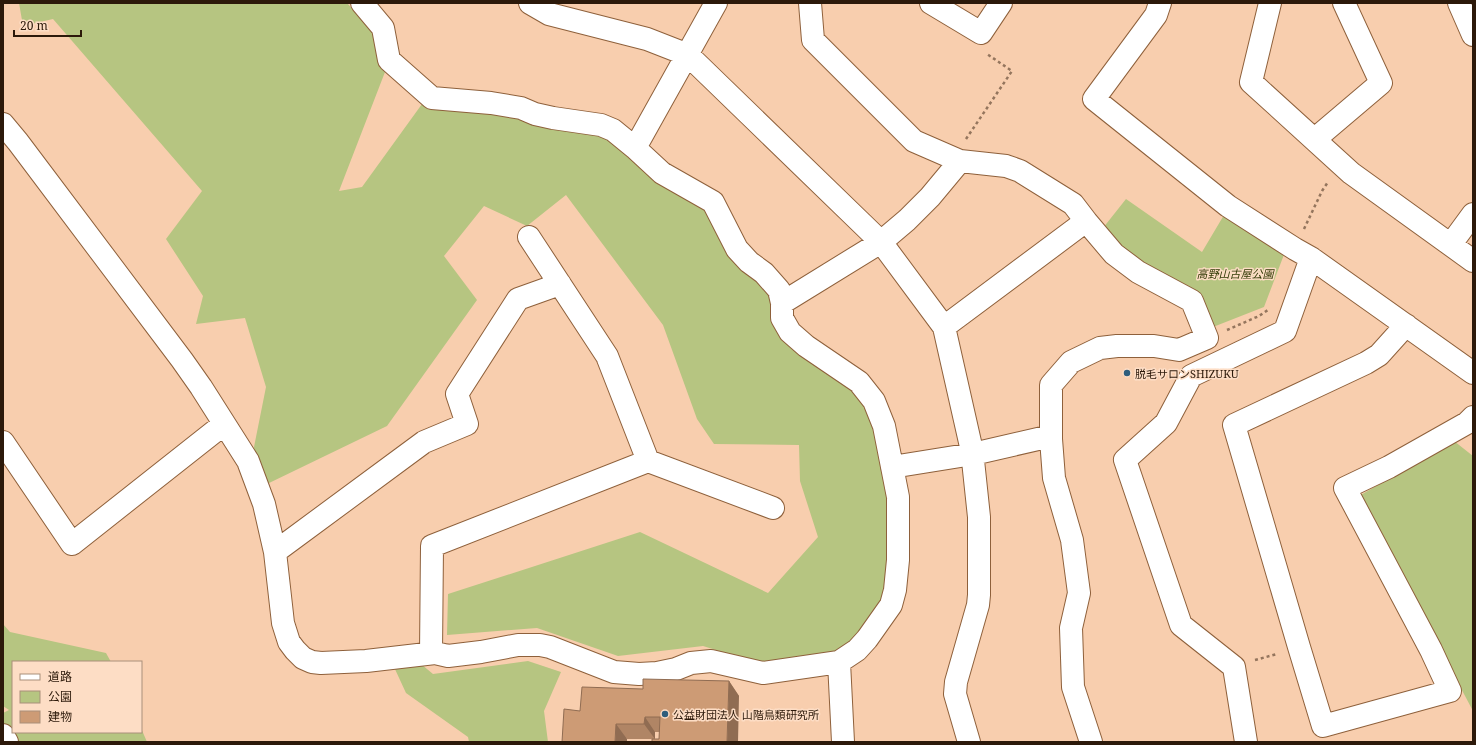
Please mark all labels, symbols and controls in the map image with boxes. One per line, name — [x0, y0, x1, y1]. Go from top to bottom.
scale bar — [14, 12, 81, 38]
text: 20 m — [20, 17, 48, 34]
park label: 高野山古屋公園 — [1197, 266, 1275, 281]
place label: 脱毛サロンSHIZUKU — [1135, 366, 1239, 381]
marker: 脱毛サロンSHIZUKU — [1122, 368, 1132, 378]
legend — [12, 661, 142, 733]
text: 道路 — [48, 668, 72, 685]
text: 公園 — [48, 688, 72, 705]
place label: 公益財団法人 山階鳥類研究所 — [673, 707, 820, 722]
text: 建物 — [48, 708, 72, 725]
marker: 公益財団法人 山階鳥類研究所 — [660, 709, 670, 719]

